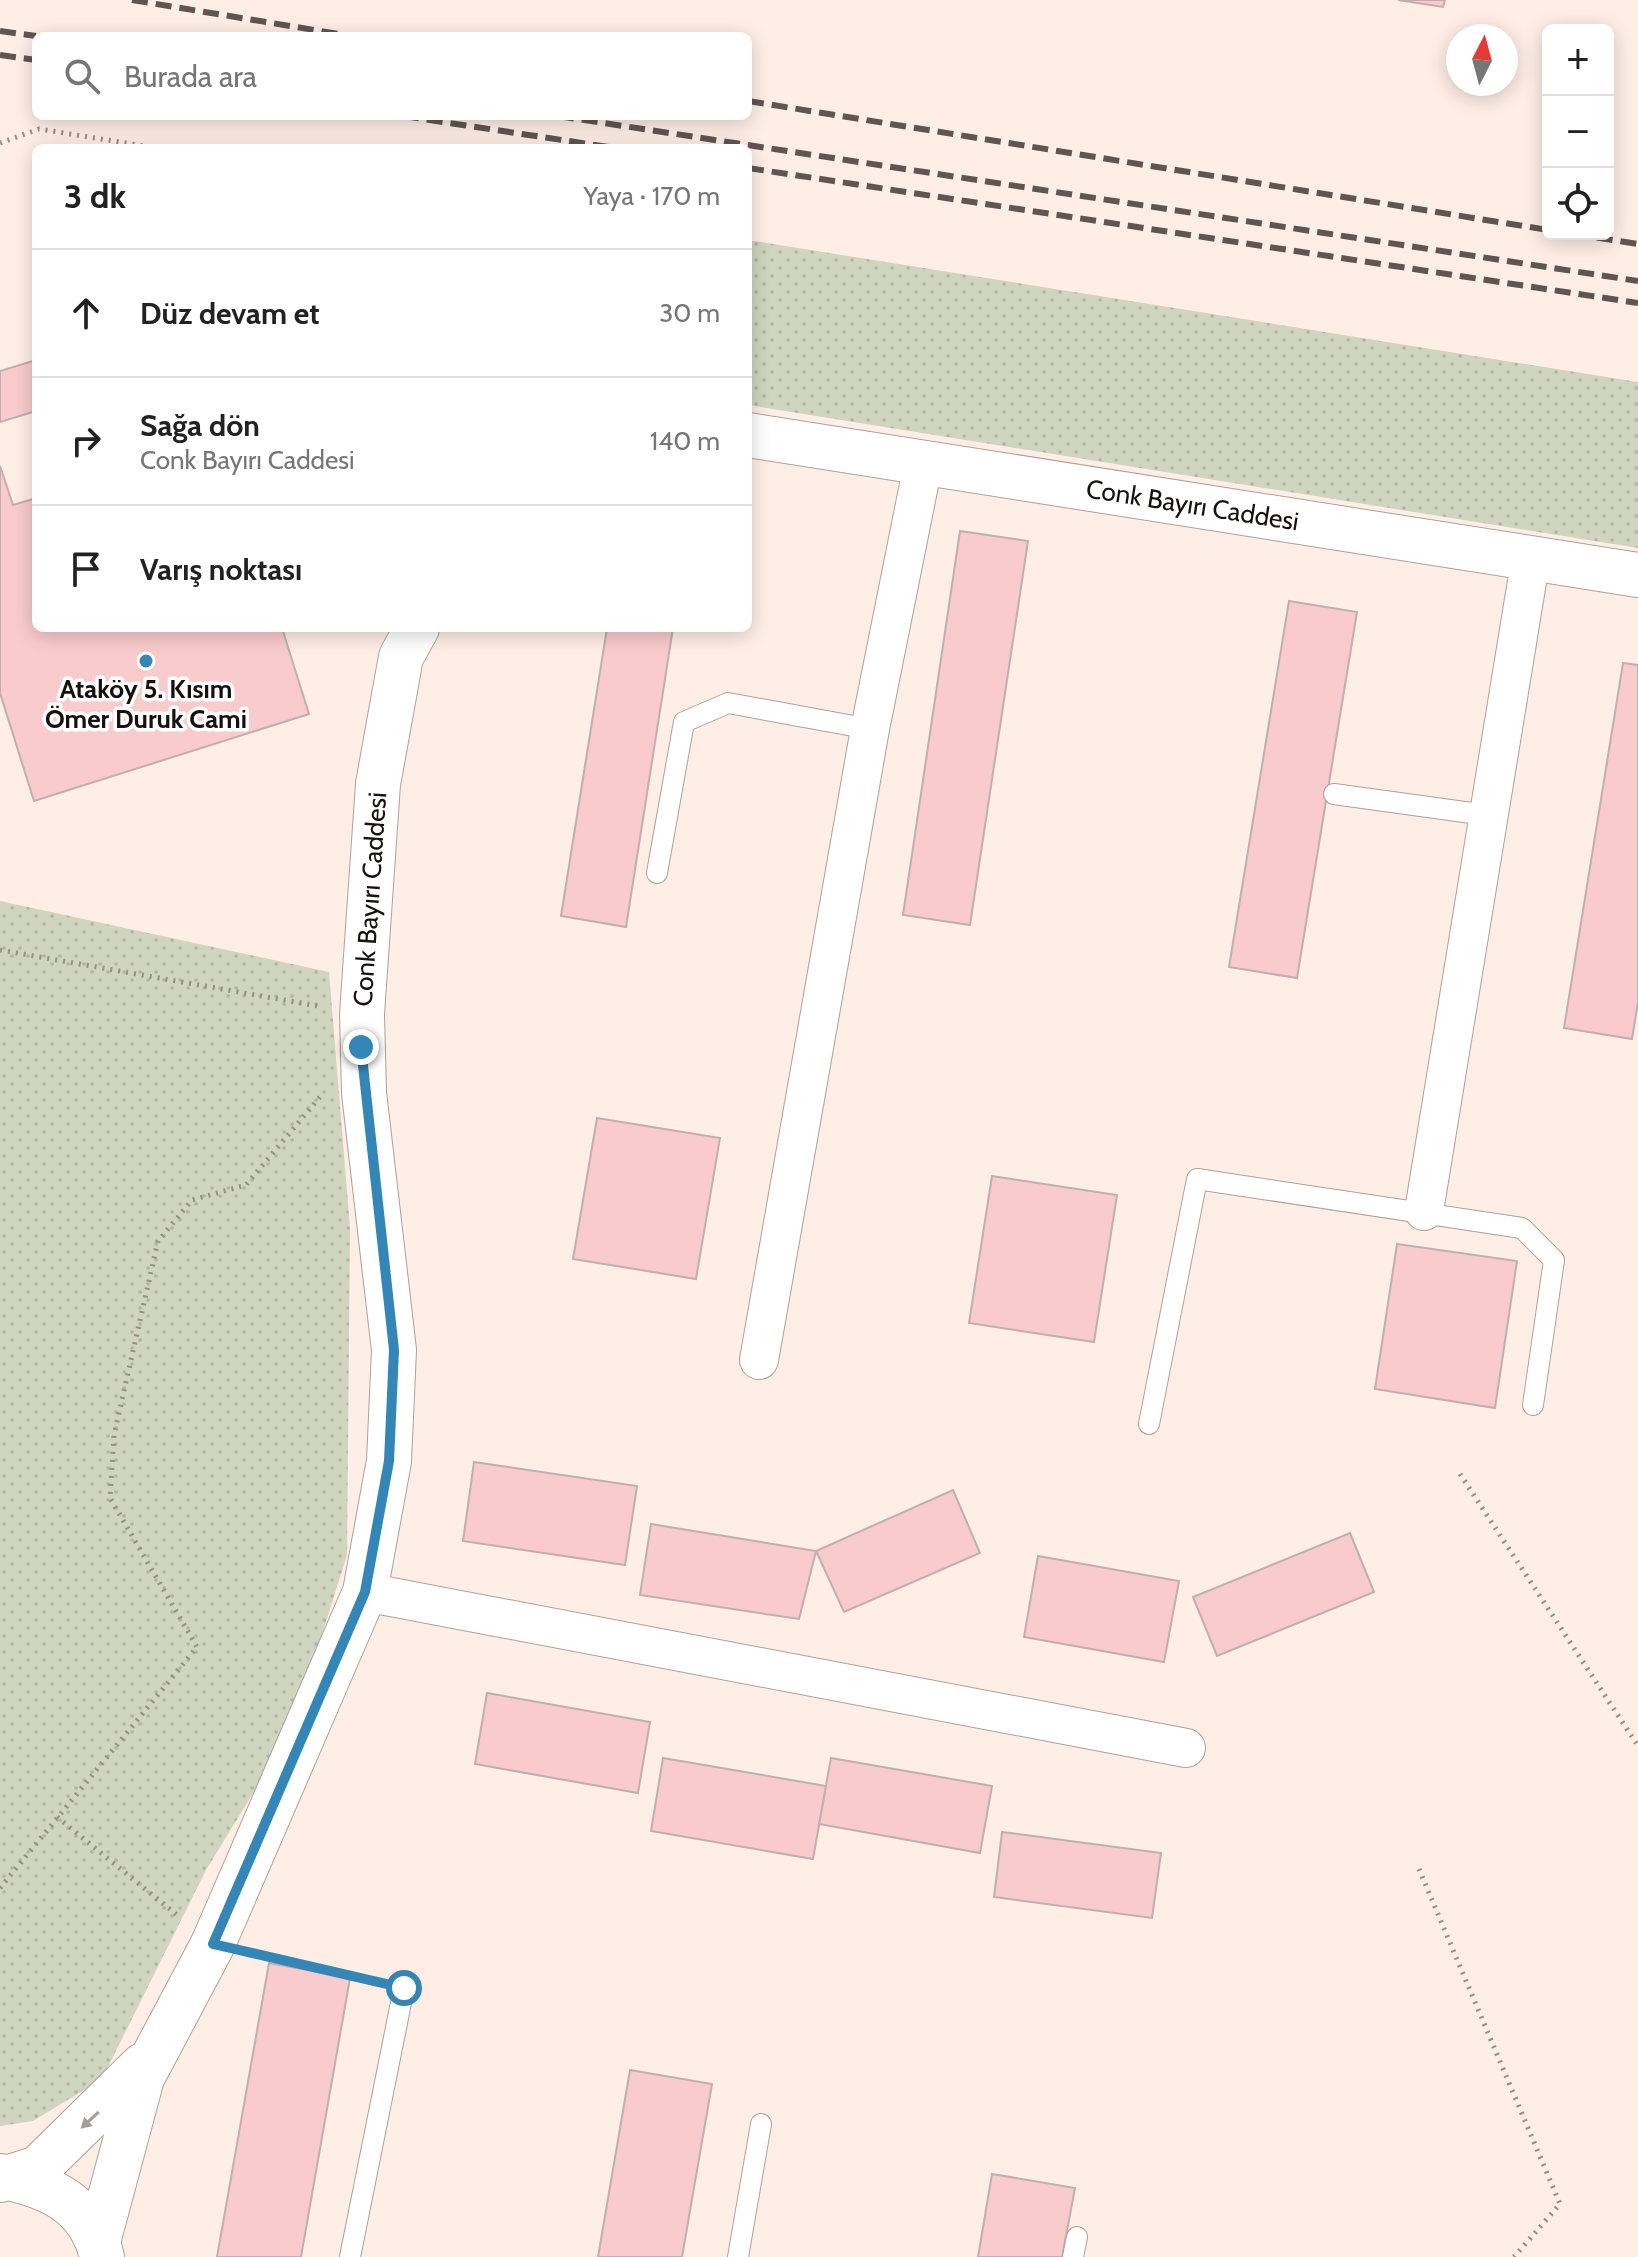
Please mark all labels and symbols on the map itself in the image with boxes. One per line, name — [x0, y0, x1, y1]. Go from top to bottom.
north arrow — [1446, 24, 1518, 96]
street label: Conk Bayırı Caddesi — [1084, 472, 1301, 537]
marker: Ataköy 5. Kısım Ömer Duruk Cami — [137, 652, 155, 670]
place label: Ataköy 5. Kısım Ömer Duruk Cami — [45, 673, 247, 735]
street label: Conk Bayırı Caddesi — [347, 791, 393, 1007]
route end — [343, 1029, 379, 1065]
route start — [386, 1970, 422, 2006]
one-way arrow — [81, 2110, 100, 2128]

